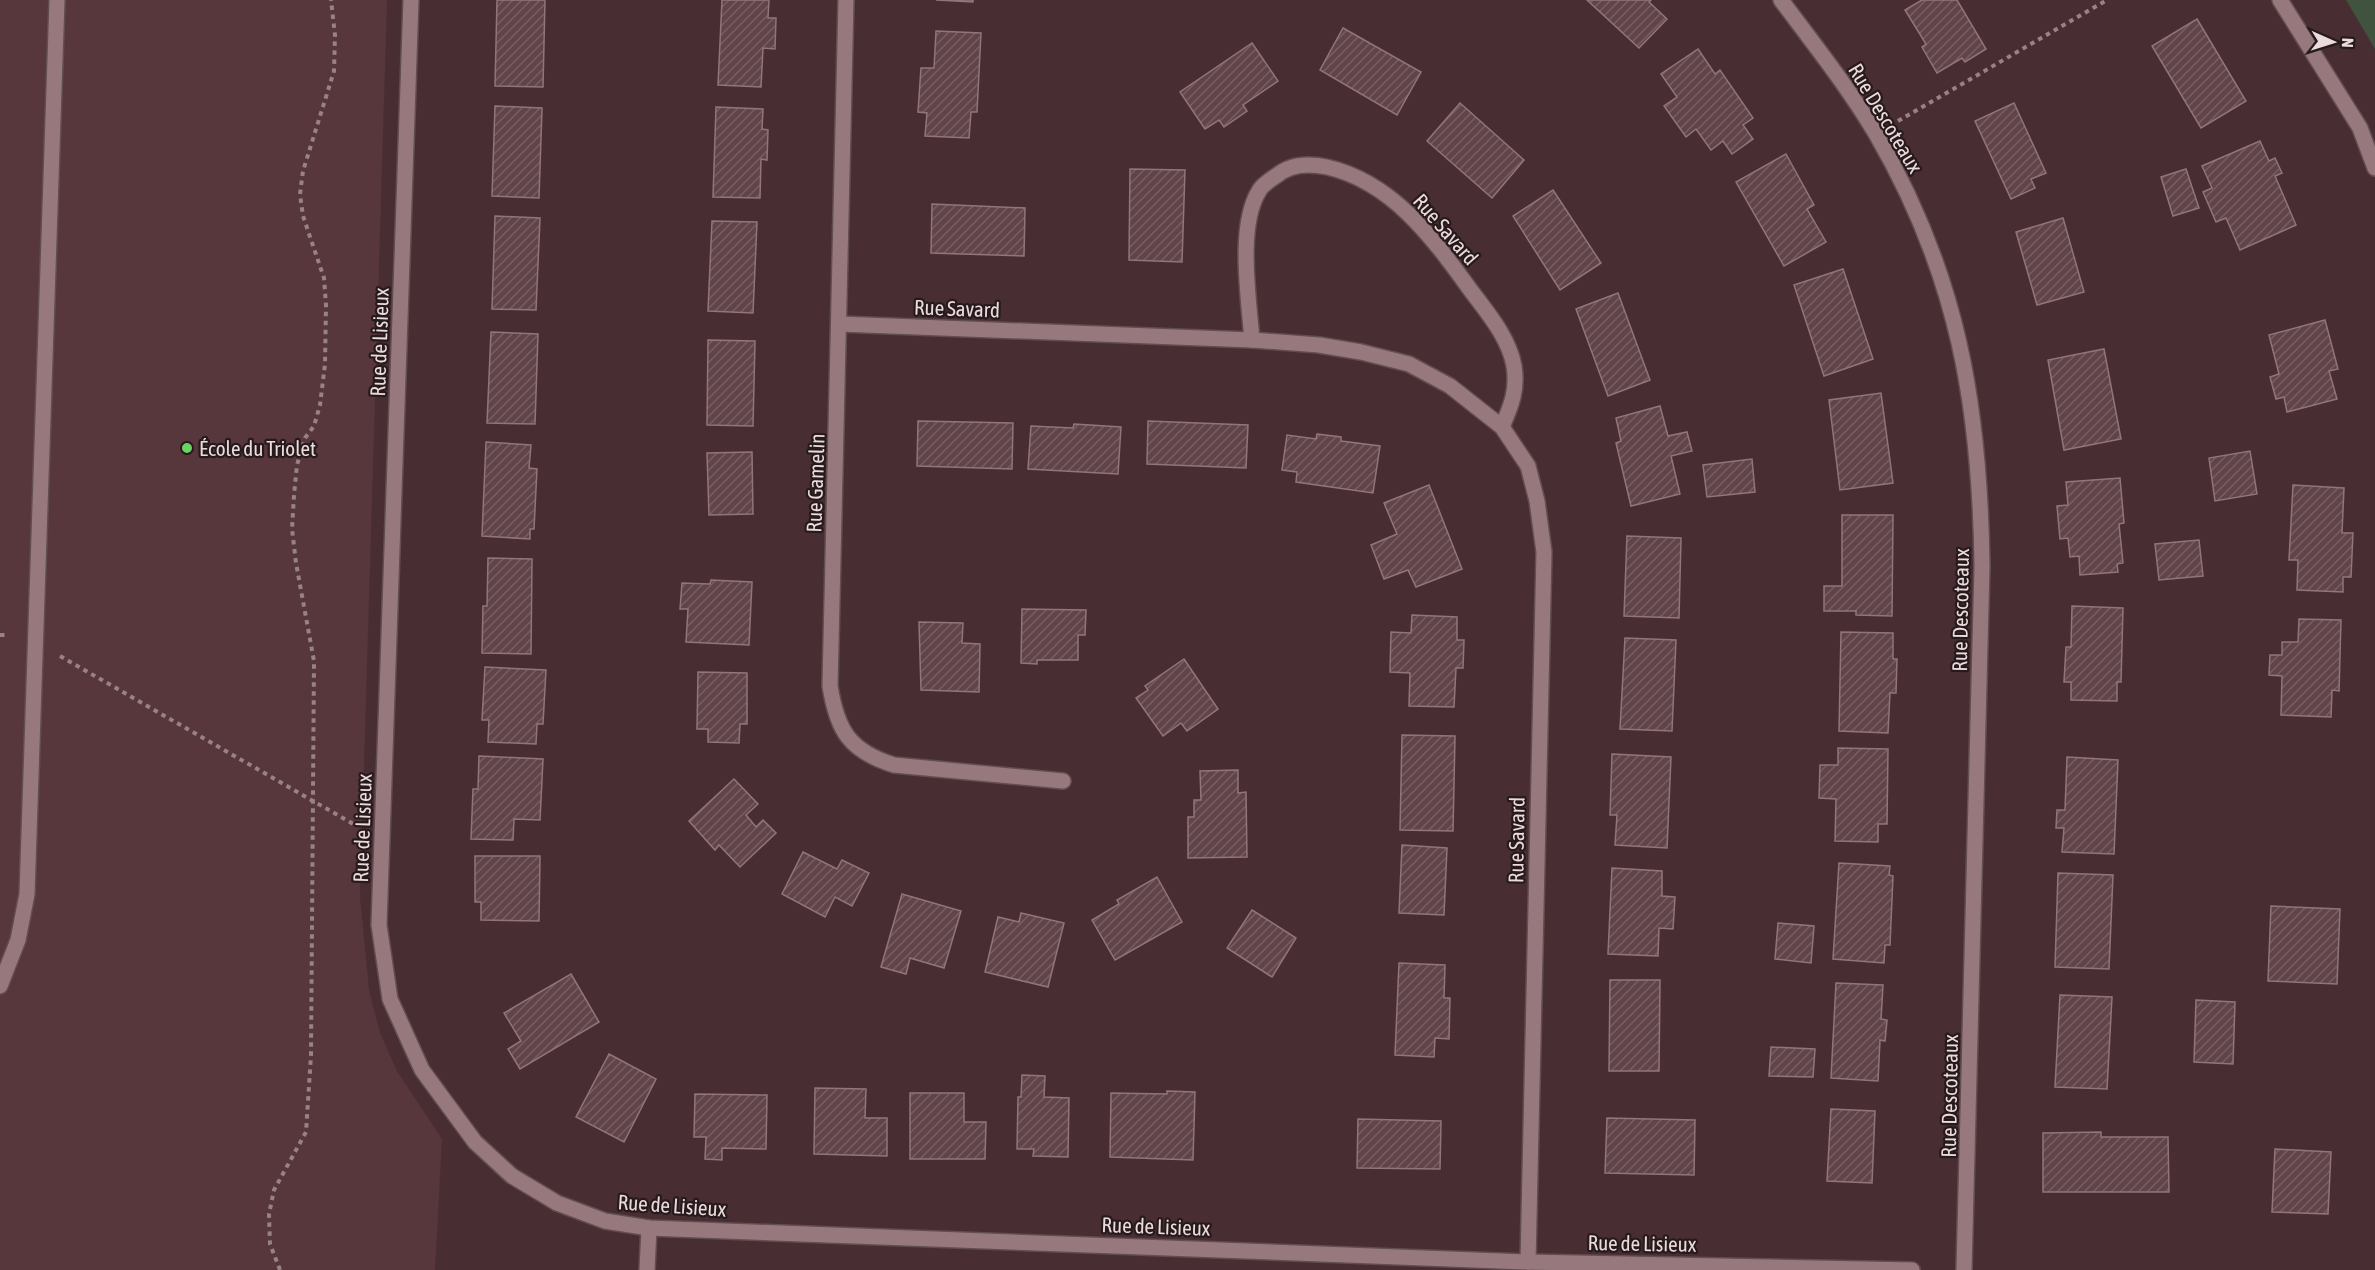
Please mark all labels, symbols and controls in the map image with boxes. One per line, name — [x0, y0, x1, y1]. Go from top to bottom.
north arrow — [2303, 12, 2363, 72]
text: N — [2339, 38, 2357, 48]
street label: Rue Descoteaux — [1844, 59, 1928, 177]
street label: Rue Savard — [1409, 189, 1483, 269]
street label: Rue de Lisieux — [365, 287, 393, 397]
street label: Rue Savard — [914, 295, 1000, 321]
street label: Rue Gamelin — [801, 433, 829, 533]
place label: École du Triolet — [199, 436, 316, 460]
marker: École du Triolet — [180, 441, 194, 455]
street label: Rue Descoteaux — [1947, 548, 1973, 672]
street label: Rue de Lisieux — [348, 773, 376, 883]
street label: Rue Savard — [1503, 797, 1529, 883]
street label: Rue Descoteaux — [1936, 1034, 1962, 1158]
street label: Rue de Lisieux — [617, 1189, 728, 1221]
street label: Rue de Lisieux — [1101, 1212, 1211, 1240]
street label: Rue de Lisieux — [1587, 1230, 1697, 1256]

